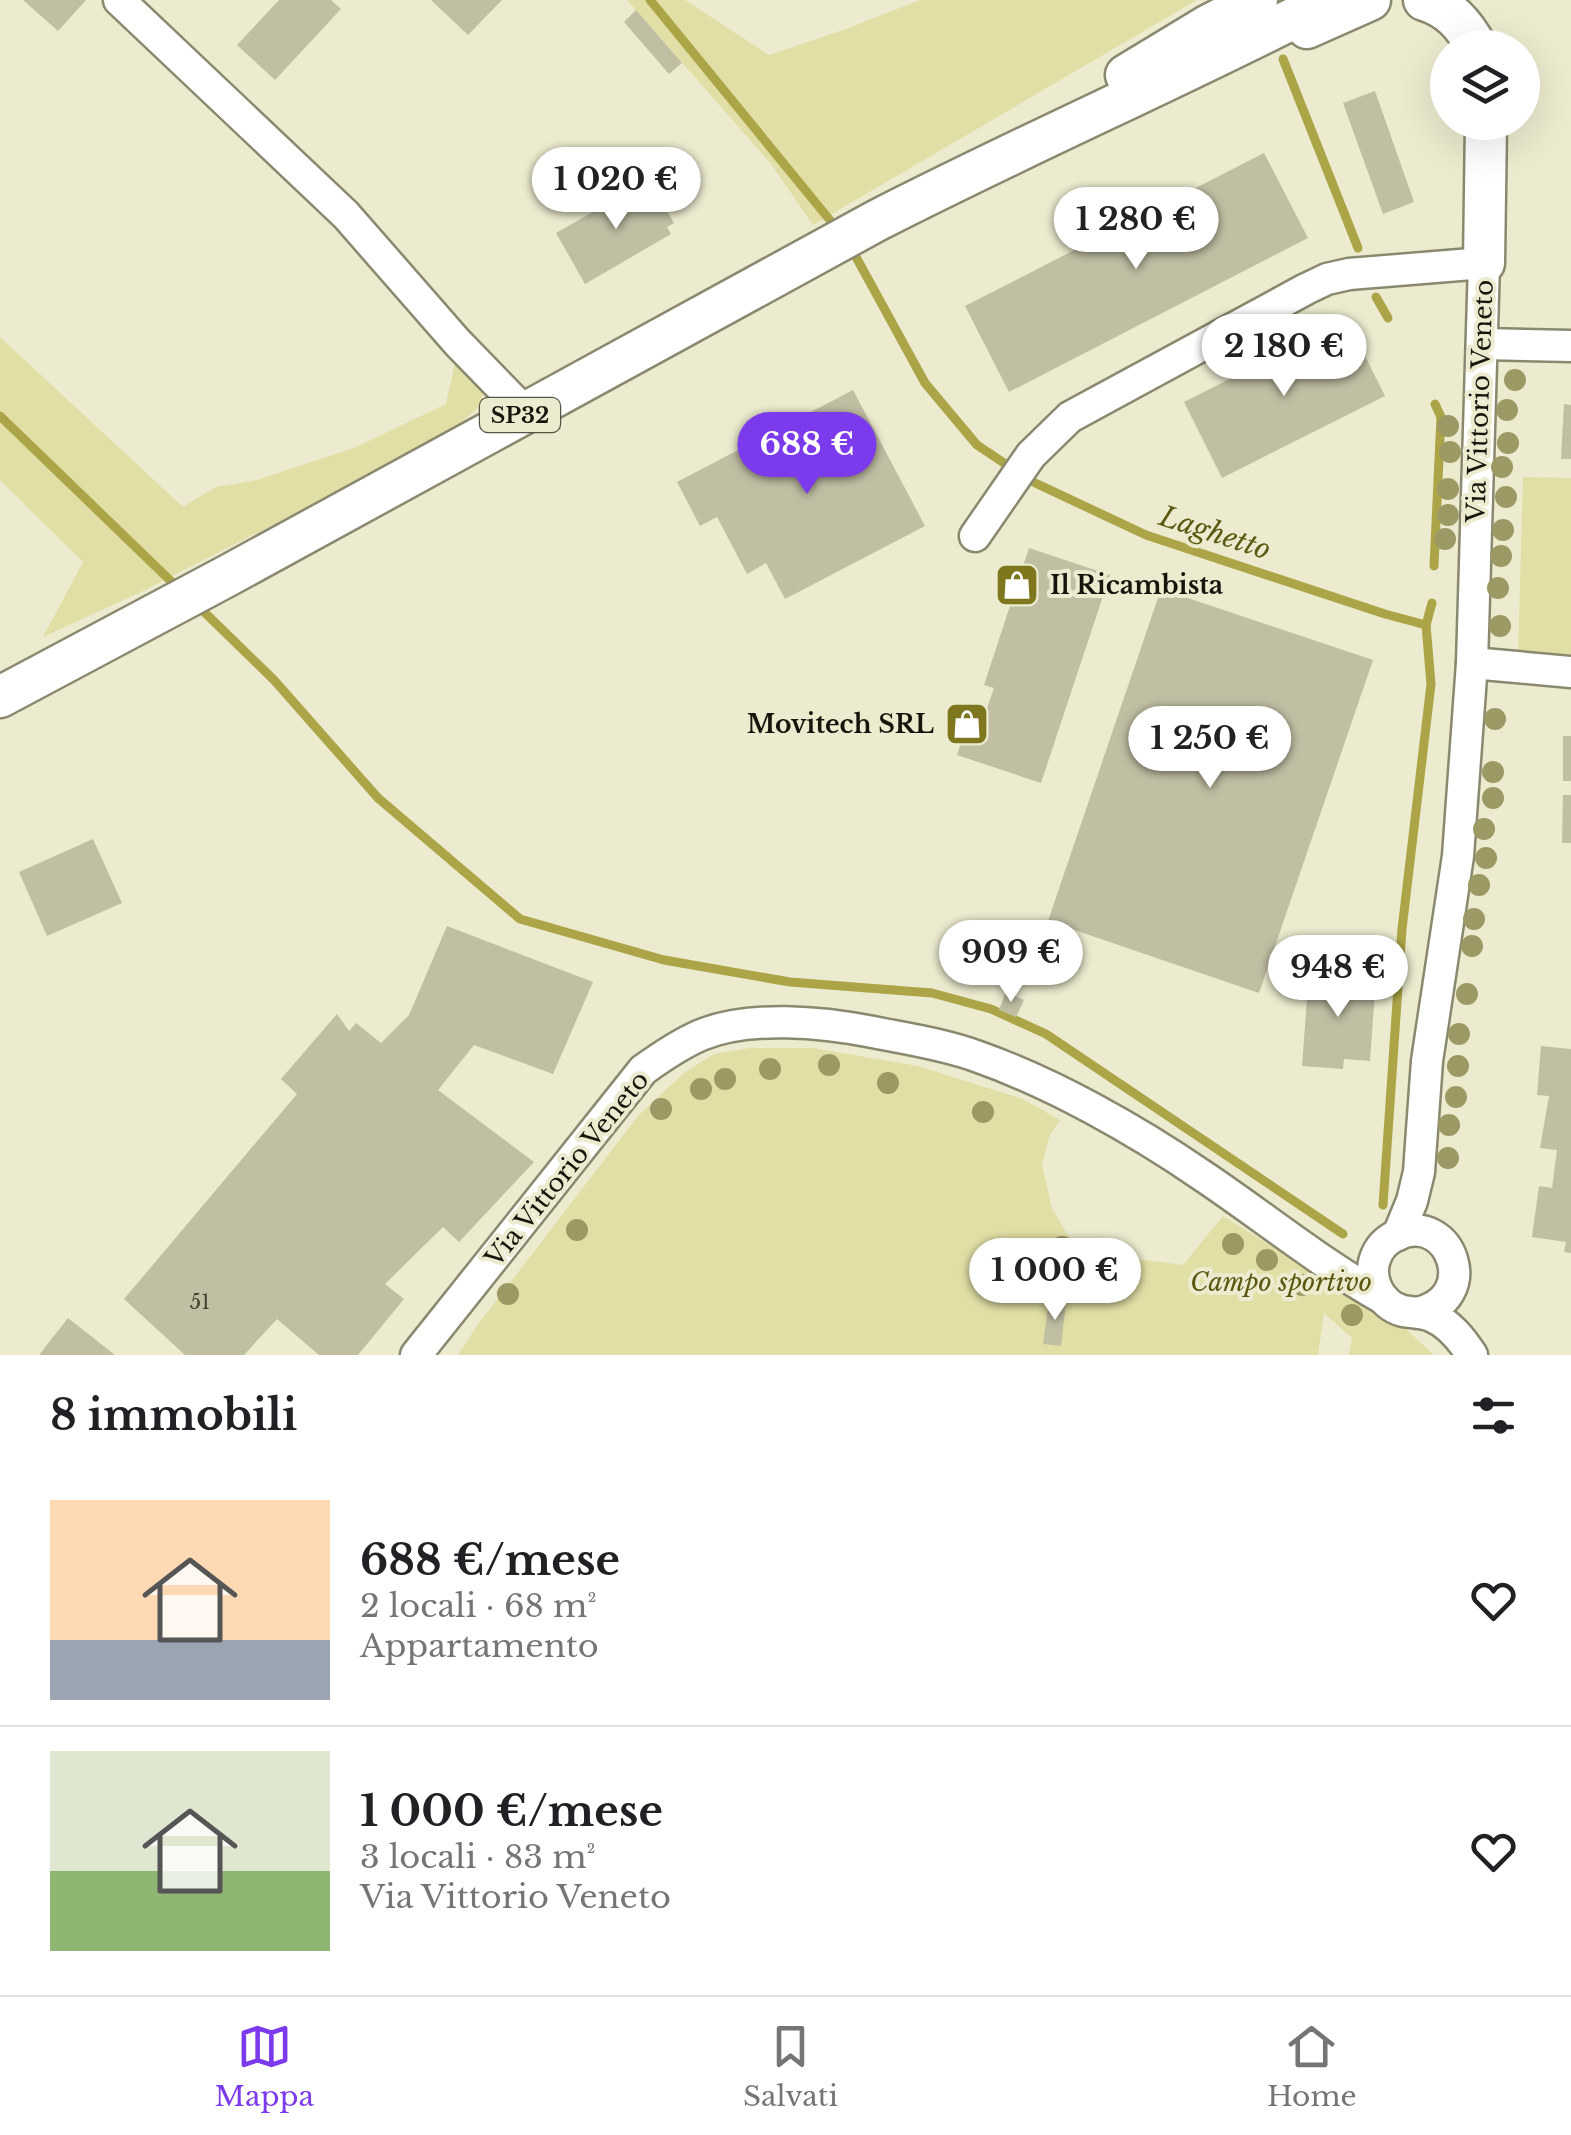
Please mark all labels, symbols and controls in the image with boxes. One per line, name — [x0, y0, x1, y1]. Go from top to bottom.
map controls — [1430, 30, 1540, 140]
button: layers — [1430, 30, 1540, 140]
pin: 1 020 € — [524, 147, 708, 232]
text: 1 020 € — [554, 159, 678, 199]
pin: 1 280 € — [1044, 187, 1228, 272]
text: 1 280 € — [1076, 199, 1196, 239]
street label: Via Vittorio Veneto — [1460, 279, 1500, 524]
pin: 2 180 € — [1192, 314, 1376, 399]
text: 2 180 € — [1224, 326, 1344, 366]
road number: SP32 — [480, 398, 560, 432]
pin: 688 € — [737, 412, 877, 497]
text: 688 € — [759, 424, 855, 464]
water label: Laghetto — [1154, 498, 1275, 567]
shop icon: Il Ricambista — [994, 562, 1040, 608]
place label: Il Ricambista — [1050, 570, 1224, 601]
shop icon: Movitech SRL — [944, 701, 990, 747]
pin: 1 250 € — [1118, 706, 1302, 791]
place label: Movitech SRL — [747, 709, 934, 740]
text: 1 250 € — [1150, 718, 1270, 758]
pin: 909 € — [941, 920, 1081, 1005]
text: 909 € — [961, 932, 1061, 972]
pin: 948 € — [1268, 935, 1408, 1020]
text: 948 € — [1290, 947, 1386, 987]
street label: Via Vittorio Veneto — [478, 1065, 655, 1274]
pin: 1 000 € — [963, 1238, 1147, 1323]
text: 1 000 € — [991, 1250, 1119, 1290]
park label: Campo sportivo — [1190, 1267, 1372, 1298]
house number: 51 — [190, 1290, 210, 1314]
icon: filters — [1466, 1388, 1521, 1443]
text: 8 immobili — [50, 1389, 297, 1441]
text: 688 €/mese — [360, 1534, 620, 1586]
icon: home — [130, 1540, 250, 1660]
icon: heart — [1466, 1573, 1521, 1628]
text: 2 locali · 68 m² — [360, 1586, 597, 1626]
text: Appartamento — [360, 1626, 599, 1666]
text: 1 000 €/mese — [360, 1785, 663, 1837]
icon: home — [130, 1791, 250, 1911]
icon: heart — [1466, 1824, 1521, 1879]
text: 3 locali · 83 m² — [360, 1837, 596, 1877]
text: Via Vittorio Veneto — [360, 1877, 671, 1917]
tab: Mappa — [214, 2019, 314, 2114]
tab: Salvati — [743, 2019, 838, 2114]
tab: Home — [1267, 2019, 1357, 2114]

